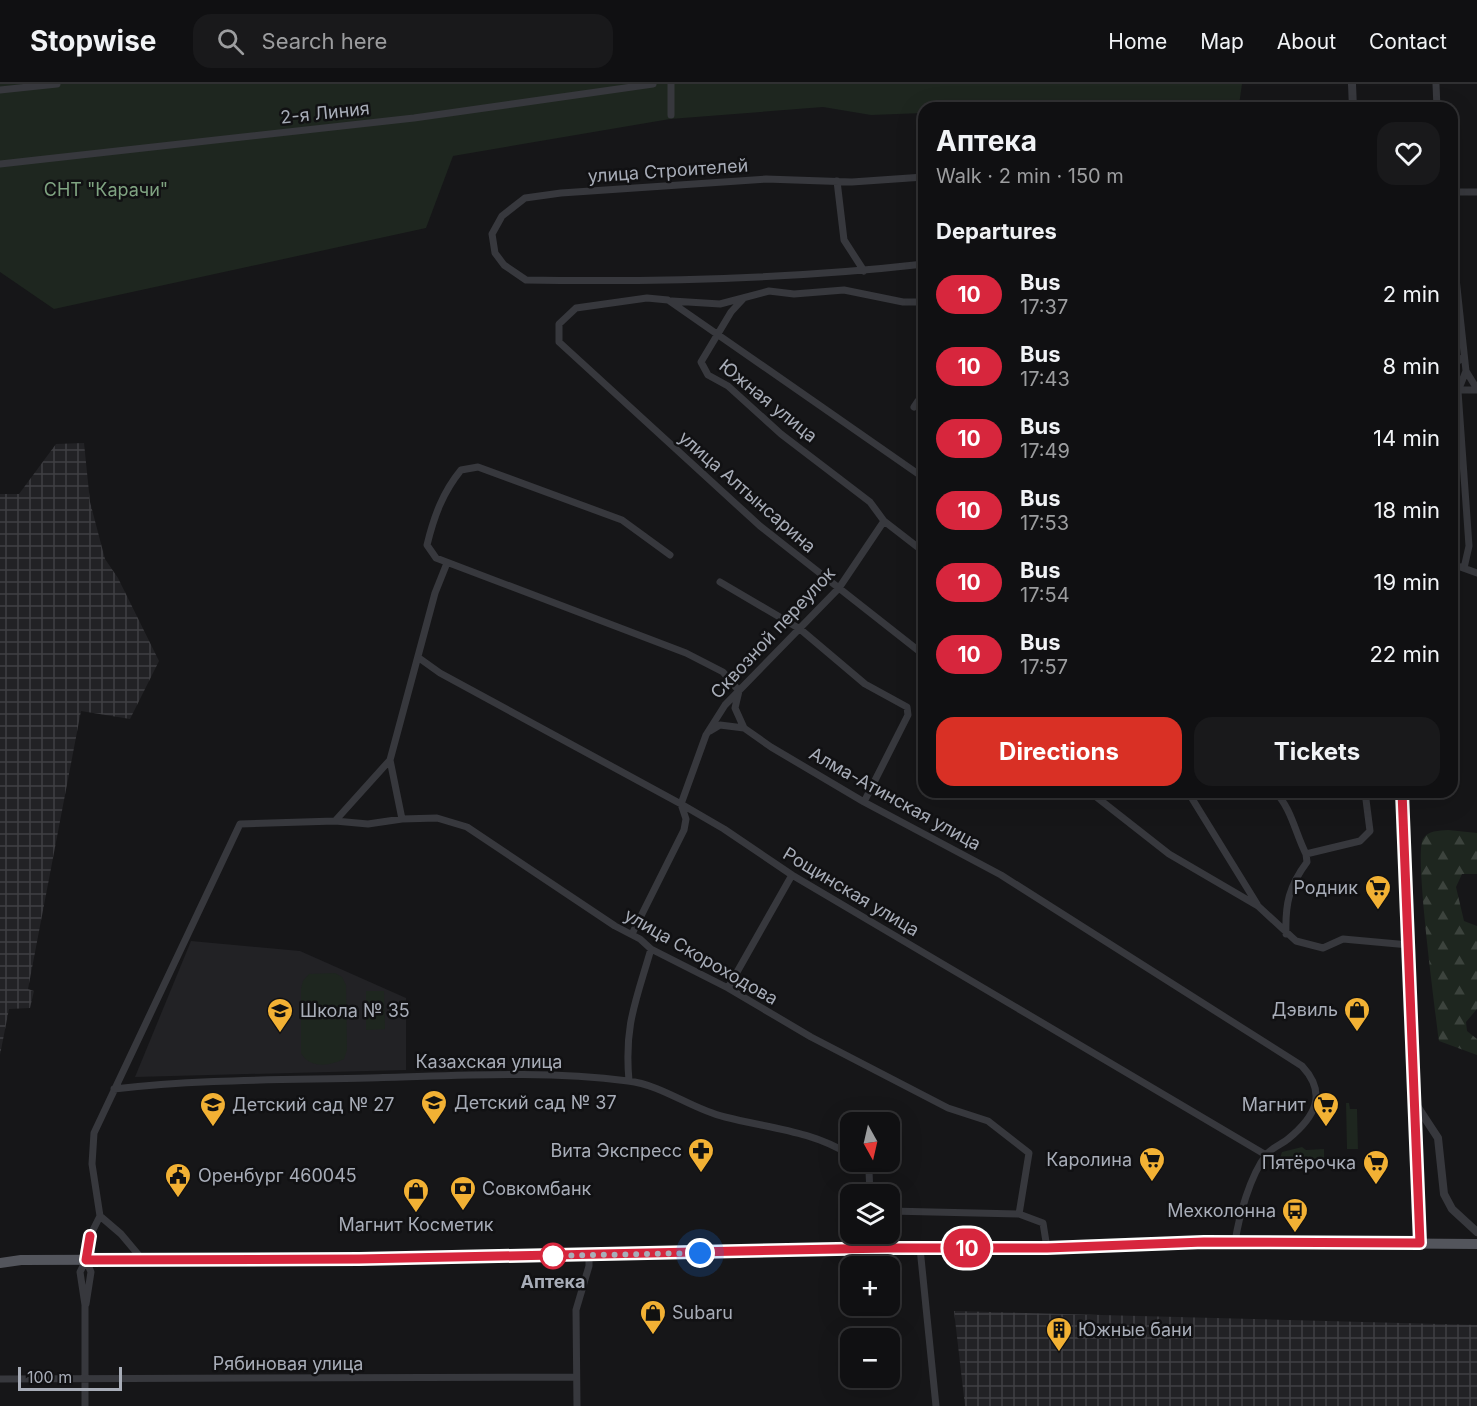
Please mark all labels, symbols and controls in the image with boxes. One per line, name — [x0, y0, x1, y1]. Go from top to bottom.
search box — [193, 14, 613, 68]
text: Stopwise — [30, 24, 157, 58]
icon: search — [214, 25, 247, 58]
text: Search here — [262, 28, 387, 54]
text: Home — [1108, 29, 1167, 54]
text: Map — [1200, 29, 1244, 54]
text: About — [1277, 29, 1336, 54]
text: Contact — [1369, 29, 1447, 54]
street label: 2-я Линия — [279, 97, 371, 128]
button: heart — [1377, 122, 1440, 185]
text: Аптека — [936, 124, 1037, 158]
street label: улица Строителей — [587, 154, 749, 187]
text: Walk · 2 min · 150 m — [936, 164, 1124, 188]
park label: СНТ "Карачи" — [44, 179, 168, 200]
text: Departures — [936, 218, 1057, 244]
text: Bus — [1020, 269, 1061, 295]
text: 2 min — [1383, 281, 1440, 307]
text: 10 — [957, 282, 981, 307]
text: 17:37 — [1020, 295, 1068, 319]
text: Bus — [1020, 341, 1061, 367]
text: 8 min — [1383, 353, 1440, 379]
text: 10 — [957, 354, 981, 379]
street label: Южная улица — [715, 355, 821, 446]
text: 17:43 — [1020, 367, 1070, 391]
text: Bus — [1020, 413, 1061, 439]
text: 14 min — [1373, 425, 1440, 451]
street label: улица Алтынсарина — [675, 426, 820, 557]
text: 10 — [957, 426, 981, 451]
text: 17:49 — [1020, 439, 1070, 463]
text: Bus — [1020, 485, 1061, 511]
text: 18 min — [1374, 497, 1440, 523]
text: 10 — [957, 498, 981, 523]
text: 17:53 — [1020, 511, 1069, 535]
text: Bus — [1020, 557, 1061, 583]
street label: Сквозной переулок — [706, 562, 839, 703]
text: 19 min — [1374, 569, 1440, 595]
text: 10 — [957, 570, 981, 595]
text: 17:54 — [1020, 583, 1070, 607]
text: Bus — [1020, 629, 1061, 655]
text: 22 min — [1369, 641, 1440, 667]
text: 10 — [957, 642, 981, 667]
text: 17:57 — [1020, 655, 1068, 679]
button: Directions — [936, 717, 1182, 786]
button: Tickets — [1194, 717, 1440, 786]
street label: Алма-Атинская улица — [806, 743, 985, 854]
street label: Рощинская улица — [779, 843, 923, 940]
supermarket icon: Родник — [1363, 873, 1393, 911]
place label: Родник — [1293, 877, 1358, 898]
street label: улица Скороходова — [621, 904, 782, 1009]
shop icon: Дэвиль — [1342, 995, 1372, 1033]
school or university icon: Школа № 35 — [265, 996, 295, 1034]
place label: Дэвиль — [1272, 999, 1338, 1020]
place label: Школа № 35 — [300, 1000, 410, 1021]
street label: Казахская улица — [416, 1051, 562, 1072]
school or university icon: Детский сад № 37 — [419, 1088, 449, 1126]
school or university icon: Детский сад № 27 — [198, 1090, 228, 1128]
supermarket icon: Магнит — [1311, 1090, 1341, 1128]
place label: Детский сад № 37 — [454, 1092, 617, 1113]
place label: Детский сад № 27 — [232, 1094, 395, 1115]
place label: Магнит — [1242, 1094, 1307, 1115]
north arrow — [840, 1112, 900, 1172]
map controls — [840, 1112, 900, 1388]
pharmacy icon: Вита Экспресс — [686, 1136, 716, 1174]
place label: Вита Экспресс — [551, 1140, 682, 1161]
supermarket icon: Каролина — [1137, 1145, 1167, 1183]
supermarket icon: Пятёрочка — [1361, 1148, 1391, 1186]
place label: Каролина — [1046, 1149, 1132, 1170]
place label: Пятёрочка — [1262, 1152, 1356, 1173]
public building icon: Оренбург 460045 — [163, 1161, 193, 1199]
place label: Оренбург 460045 — [198, 1165, 357, 1186]
bank icon: Совкомбанк — [448, 1174, 478, 1212]
shop icon: Магнит Косметик — [401, 1176, 431, 1214]
place label: Совкомбанк — [482, 1178, 592, 1199]
button: layers — [840, 1184, 900, 1244]
bus stop icon: Мехколонна — [1280, 1196, 1310, 1234]
place label: Мехколонна — [1167, 1200, 1276, 1221]
place label: Магнит Косметик — [338, 1214, 494, 1235]
line badge: 10 — [940, 1228, 994, 1268]
text: 10 — [955, 1236, 979, 1261]
your location — [685, 1238, 715, 1268]
marker: Аптека — [540, 1243, 566, 1269]
button: + — [840, 1256, 900, 1316]
place label: Аптека — [521, 1271, 585, 1292]
shop icon: Subaru — [638, 1298, 668, 1336]
place label: Subaru — [672, 1302, 733, 1323]
building icon: Южные бани — [1044, 1315, 1074, 1353]
place label: Южные бани — [1078, 1319, 1192, 1340]
button: − — [840, 1328, 900, 1388]
street label: Рябиновая улица — [213, 1353, 363, 1374]
scale bar — [18, 1364, 122, 1392]
text: 100 m — [27, 1367, 72, 1387]

